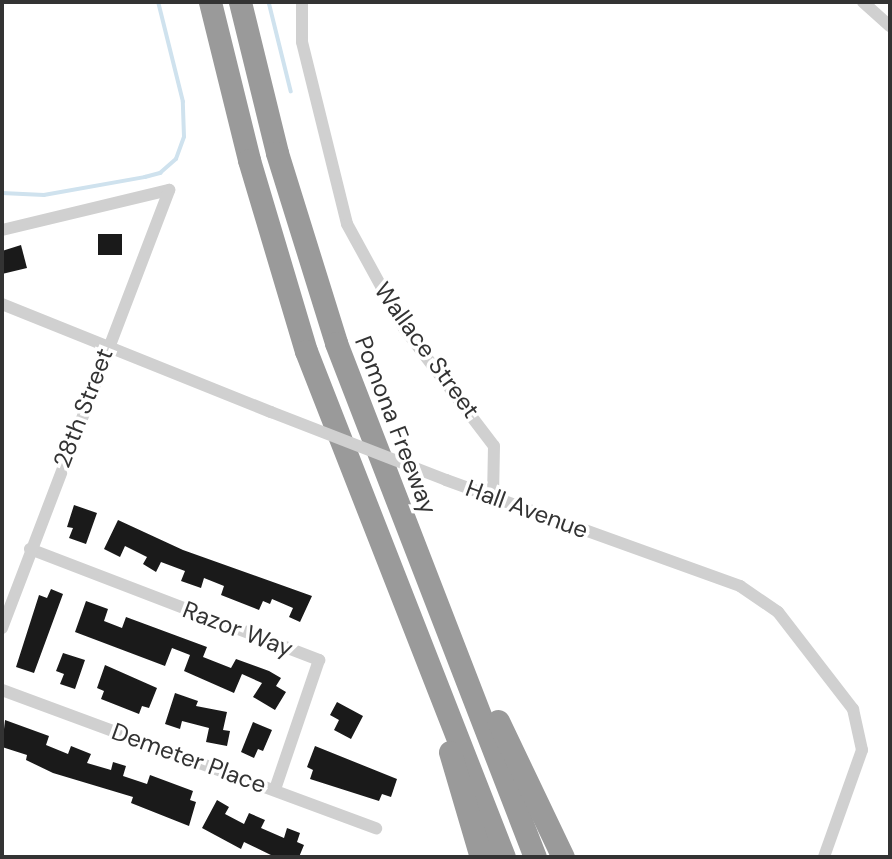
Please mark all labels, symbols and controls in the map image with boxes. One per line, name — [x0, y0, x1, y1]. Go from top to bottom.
street label: Wallace Street — [368, 277, 486, 423]
street label: Pomona Freeway — [349, 332, 443, 518]
street label: 28th Street — [47, 344, 119, 472]
street label: Hall Avenue — [462, 474, 592, 544]
street label: Razor Way — [179, 595, 297, 663]
street label: Demeter Place — [108, 717, 270, 799]

